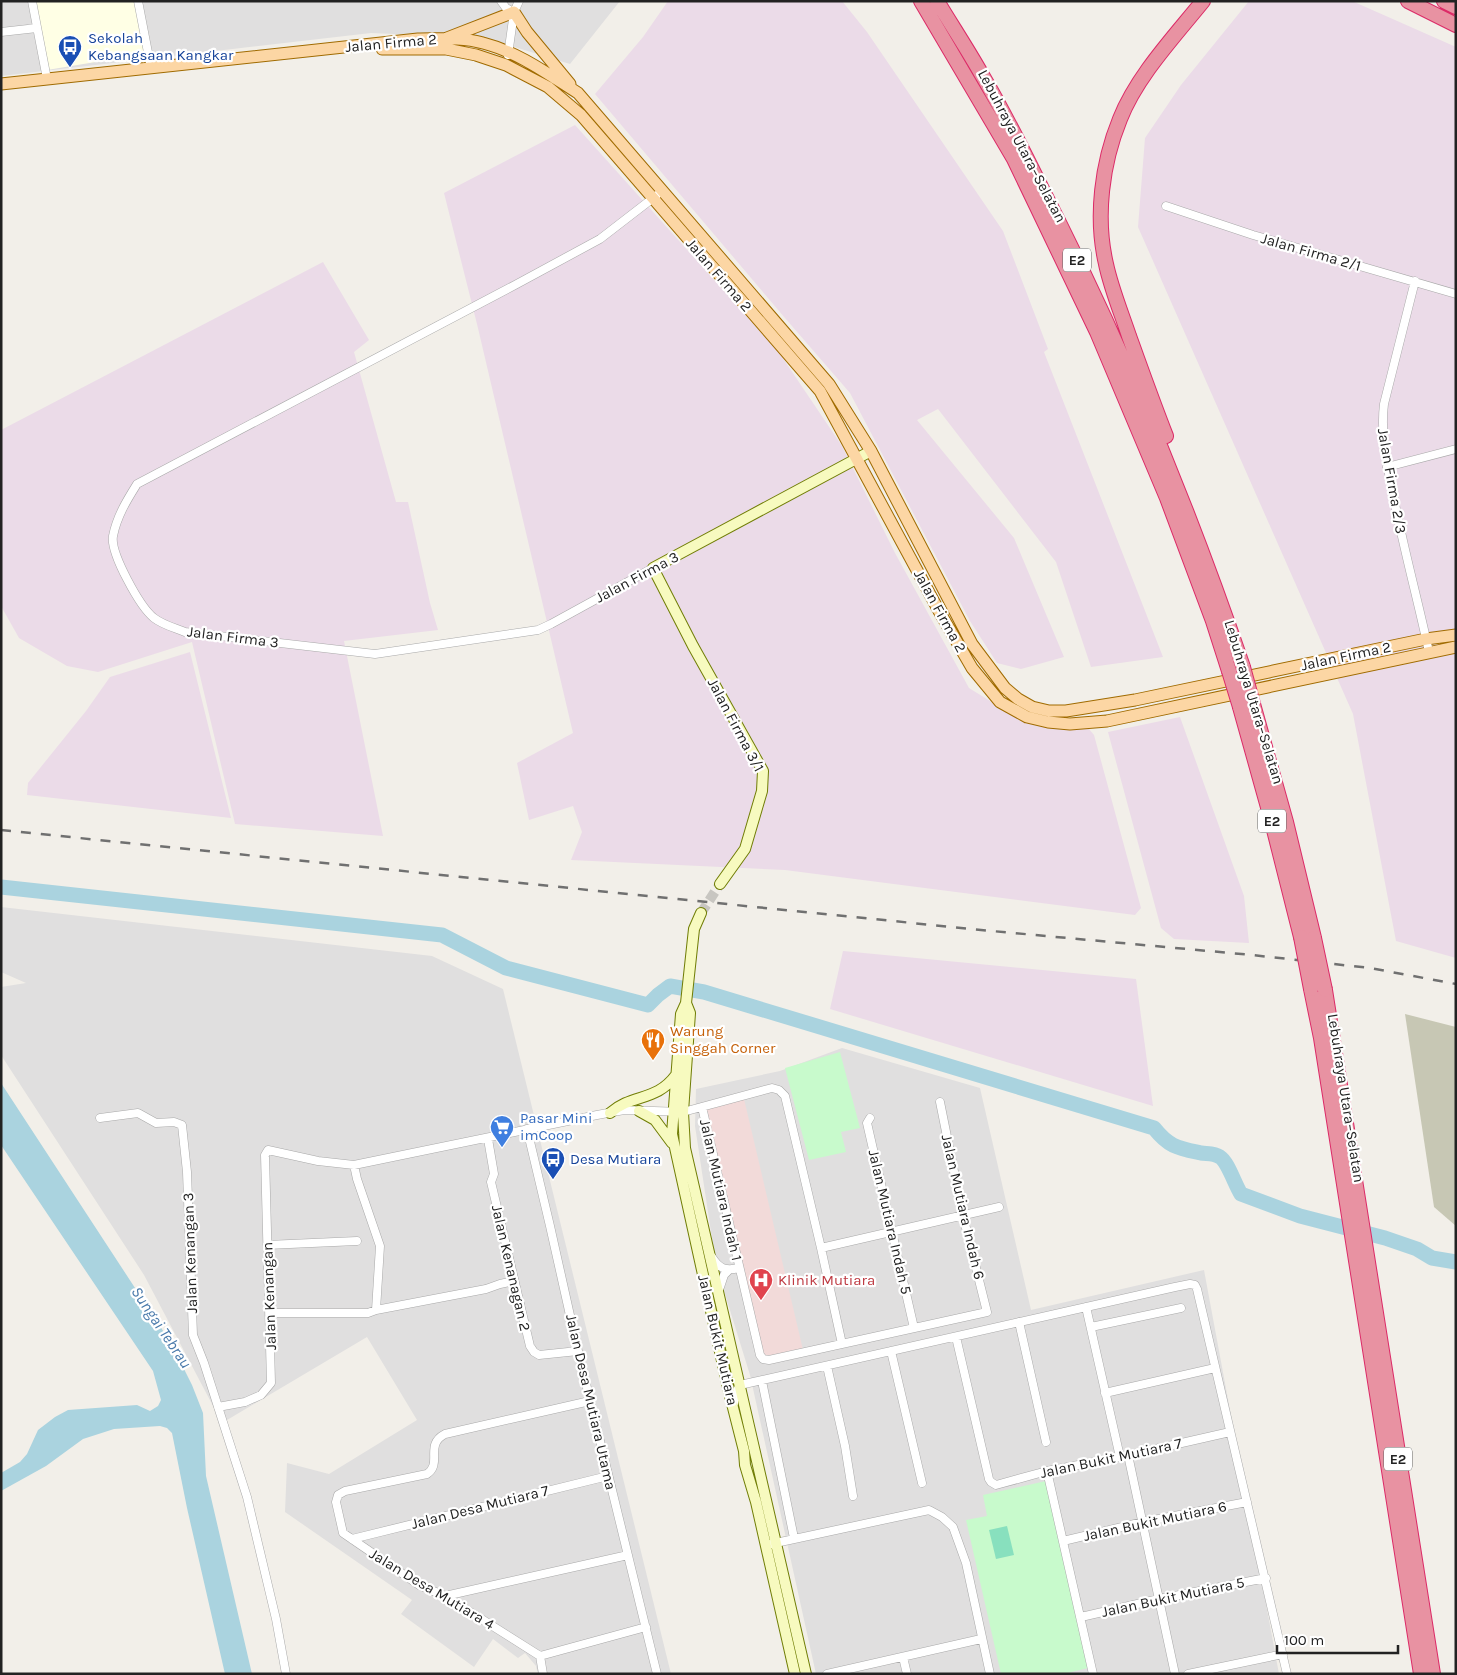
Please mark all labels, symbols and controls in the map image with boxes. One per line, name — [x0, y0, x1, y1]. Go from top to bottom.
place label: Sekolah Kebangsaan Kangkar — [88, 29, 234, 64]
street label: Jalan Firma 2 — [345, 30, 437, 56]
bus stop icon: Sekolah Kebangsaan Kangkar — [57, 34, 83, 68]
street label: Lebuhraya Utara–Selatan — [974, 66, 1070, 226]
street label: Jalan Firma 2/1 — [1259, 229, 1363, 275]
street label: Jalan Firma 2 — [682, 234, 756, 316]
road number: E2 — [1063, 248, 1091, 272]
street label: Jalan Firma 2/3 — [1374, 427, 1410, 535]
street label: Jalan Firma 3 — [592, 547, 682, 607]
street label: Jalan Firma 2 — [910, 567, 970, 655]
street label: Lebuhraya Utara–Selatan — [1220, 618, 1288, 786]
street label: Jalan Firma 3 — [186, 622, 280, 652]
street label: Jalan Firma 2 — [1299, 638, 1393, 674]
street label: Jalan Firma 3/1 — [704, 675, 768, 775]
road number: E2 — [1258, 809, 1286, 832]
street label: Lebuhraya Utara–Selatan — [1324, 1012, 1368, 1184]
place label: Warung Singgah Corner — [670, 1022, 776, 1057]
restaurant icon: Warung Singgah Corner — [640, 1027, 666, 1061]
place label: Pasar Mini imCoop — [520, 1109, 592, 1144]
supermarket icon: Pasar Mini imCoop — [489, 1114, 515, 1148]
street label: Jalan Mutiara Indah 1 — [696, 1117, 746, 1263]
street label: Jalan Mutiara Indah 6 — [938, 1133, 988, 1281]
bus stop icon: Desa Mutiara — [540, 1146, 566, 1180]
street label: Jalan Mutiara Indah 5 — [865, 1148, 915, 1296]
place label: Desa Mutiara — [570, 1150, 661, 1168]
street label: Jalan Kenangan 3 — [179, 1192, 201, 1314]
street label: Jalan Kenanagan 2 — [488, 1203, 534, 1333]
street label: Jalan Kenangan — [258, 1242, 280, 1350]
hospital icon: Klinik Mutiara — [748, 1267, 774, 1301]
place label: Klinik Mutiara — [778, 1271, 875, 1289]
street label: Jalan Bukit Mutiara — [694, 1273, 742, 1407]
water label: Sungai Tebrau — [127, 1283, 196, 1372]
street label: Jalan Desa Mutiara Utama — [562, 1312, 620, 1492]
street label: Jalan Bukit Mutiara 7 — [1039, 1434, 1183, 1482]
road number: E2 — [1384, 1448, 1412, 1470]
street label: Jalan Desa Mutiara 7 — [409, 1481, 551, 1533]
street label: Jalan Bukit Mutiara 6 — [1082, 1497, 1228, 1545]
street label: Jalan Desa Mutiara 4 — [366, 1545, 498, 1634]
street label: Jalan Bukit Mutiara 5 — [1100, 1573, 1246, 1621]
scale bar — [1277, 1622, 1398, 1654]
text: 100 m — [1284, 1631, 1324, 1649]

